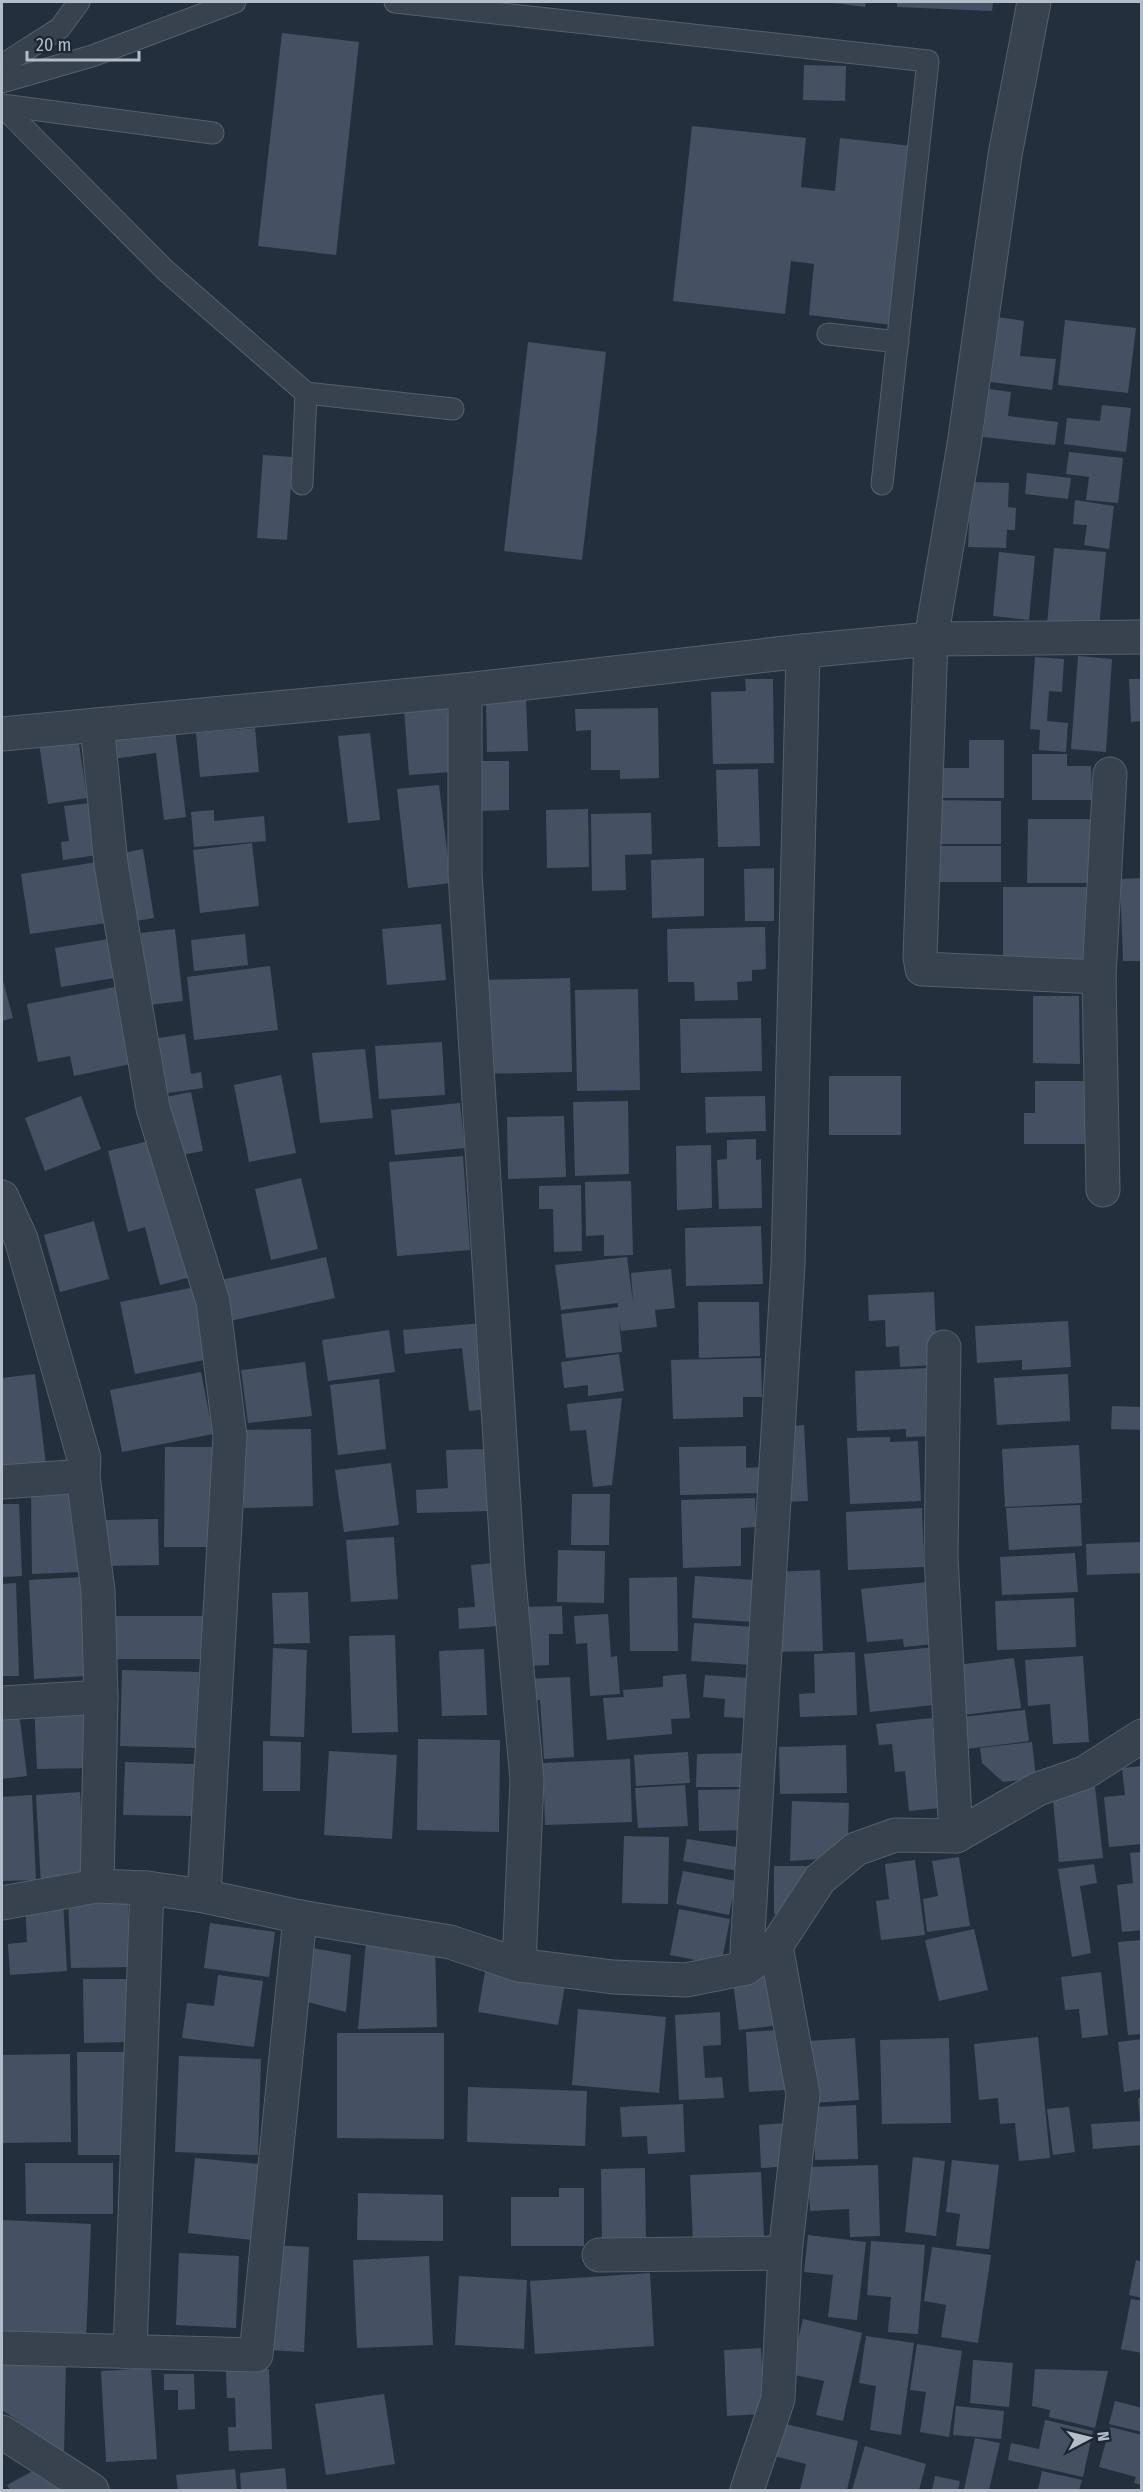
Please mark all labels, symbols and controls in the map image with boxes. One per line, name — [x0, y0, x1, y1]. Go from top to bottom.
scale bar — [27, 24, 140, 62]
text: 20 m — [36, 34, 71, 56]
north arrow — [1059, 2408, 1119, 2468]
text: N — [1093, 2430, 1113, 2442]

